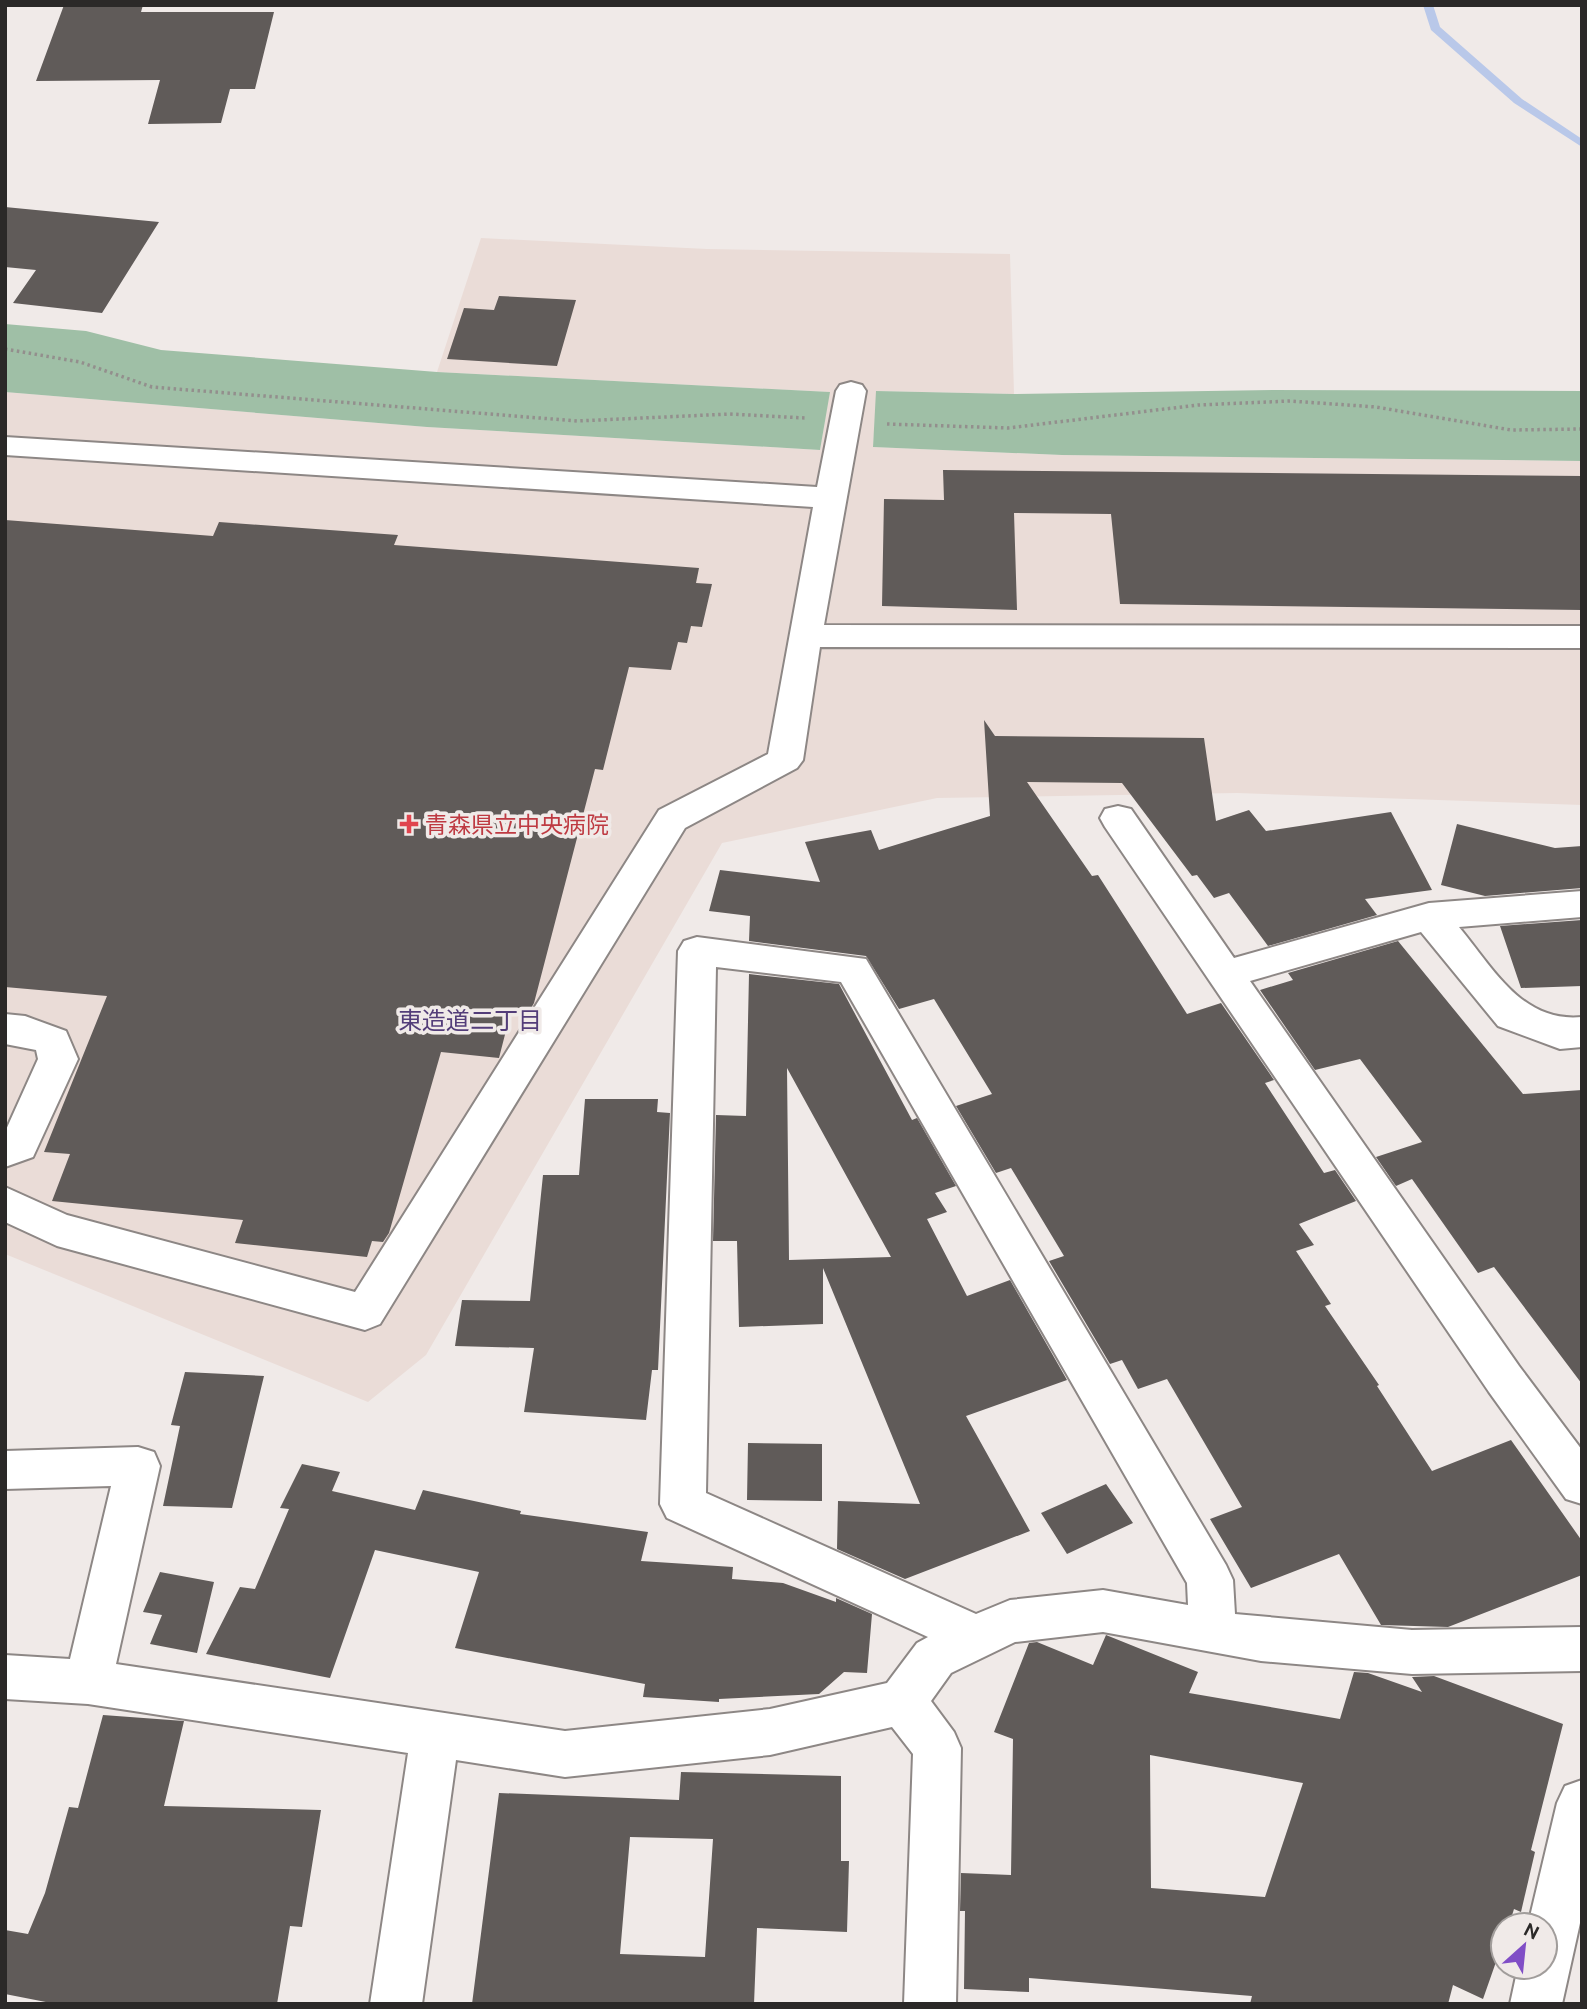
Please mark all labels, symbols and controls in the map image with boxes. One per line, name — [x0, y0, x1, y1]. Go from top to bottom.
place label: 青森県立中央病院 — [425, 812, 609, 837]
marker: 青森県立中央病院 — [399, 814, 419, 834]
district label: 東造道二丁目 — [398, 1007, 542, 1034]
north arrow — [1489, 1911, 1559, 1981]
text: N — [1520, 1918, 1543, 1944]

